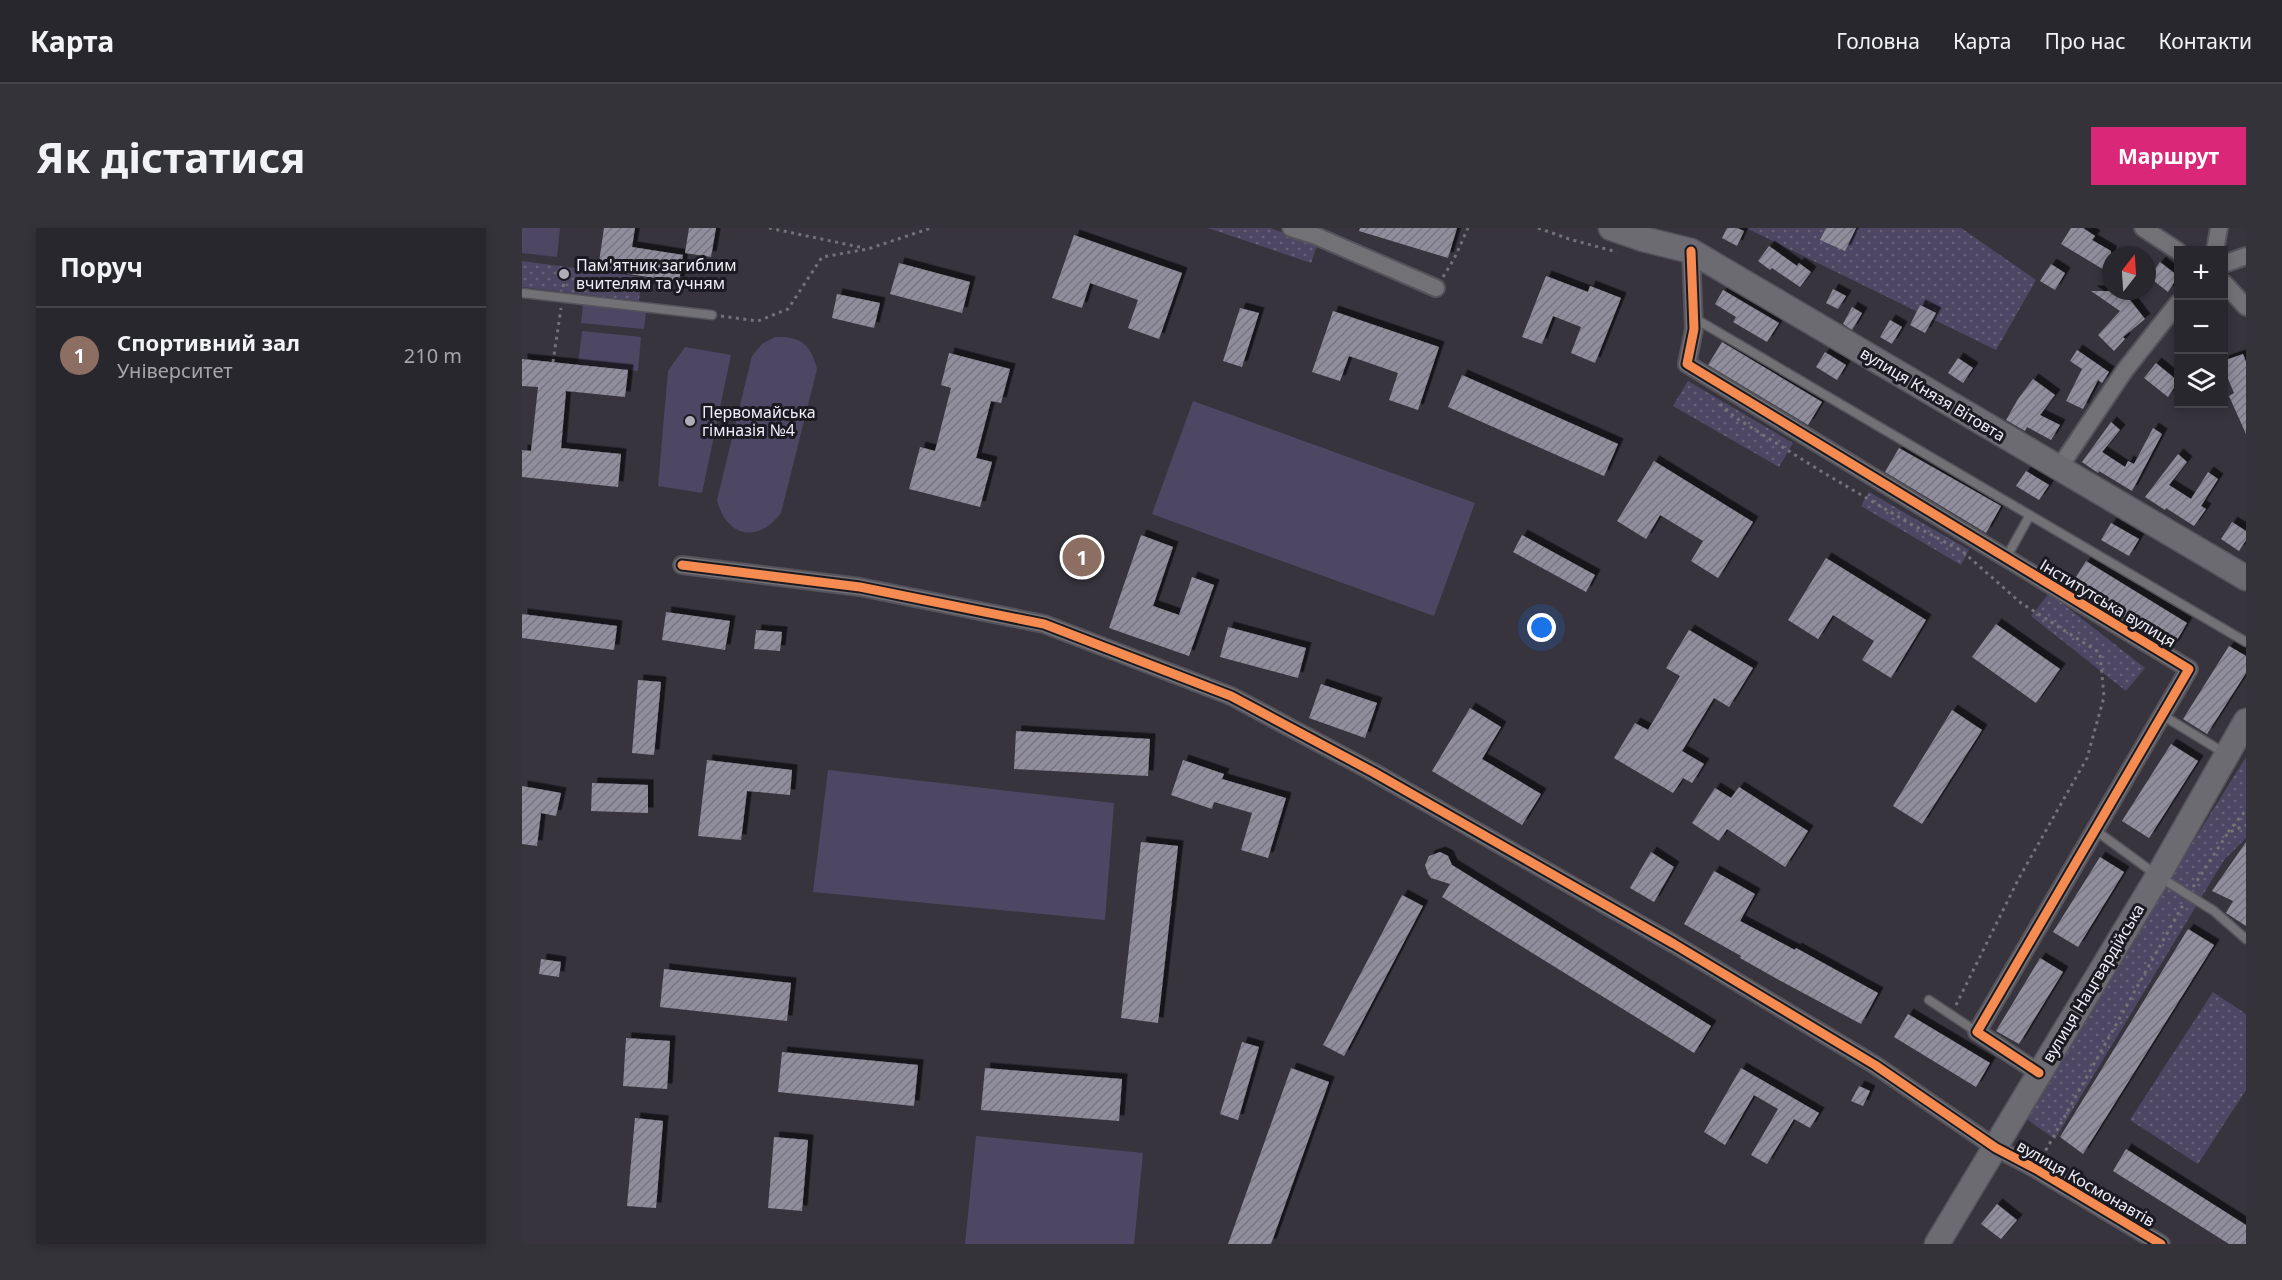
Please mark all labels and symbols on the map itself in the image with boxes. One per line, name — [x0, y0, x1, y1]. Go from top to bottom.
north arrow — [2102, 246, 2156, 300]
place label: Пам'ятник загиблим вчителям та учням — [576, 254, 736, 294]
marker: Пам'ятник загиблим вчителям та учням — [557, 267, 571, 281]
street label: вулиця Князя Вітовта — [1856, 342, 2010, 446]
place label: Первомайська гімназія №4 — [702, 401, 816, 441]
marker: Первомайська гімназія №4 — [683, 414, 697, 428]
pin: 1 — [1062, 534, 1102, 580]
street label: Інститутська вулиця — [2036, 554, 2180, 652]
your location — [1527, 613, 1556, 642]
street label: вулиця Нацгвардійська — [2037, 900, 2149, 1066]
street label: вулиця Космонавтів — [2013, 1135, 2159, 1231]

